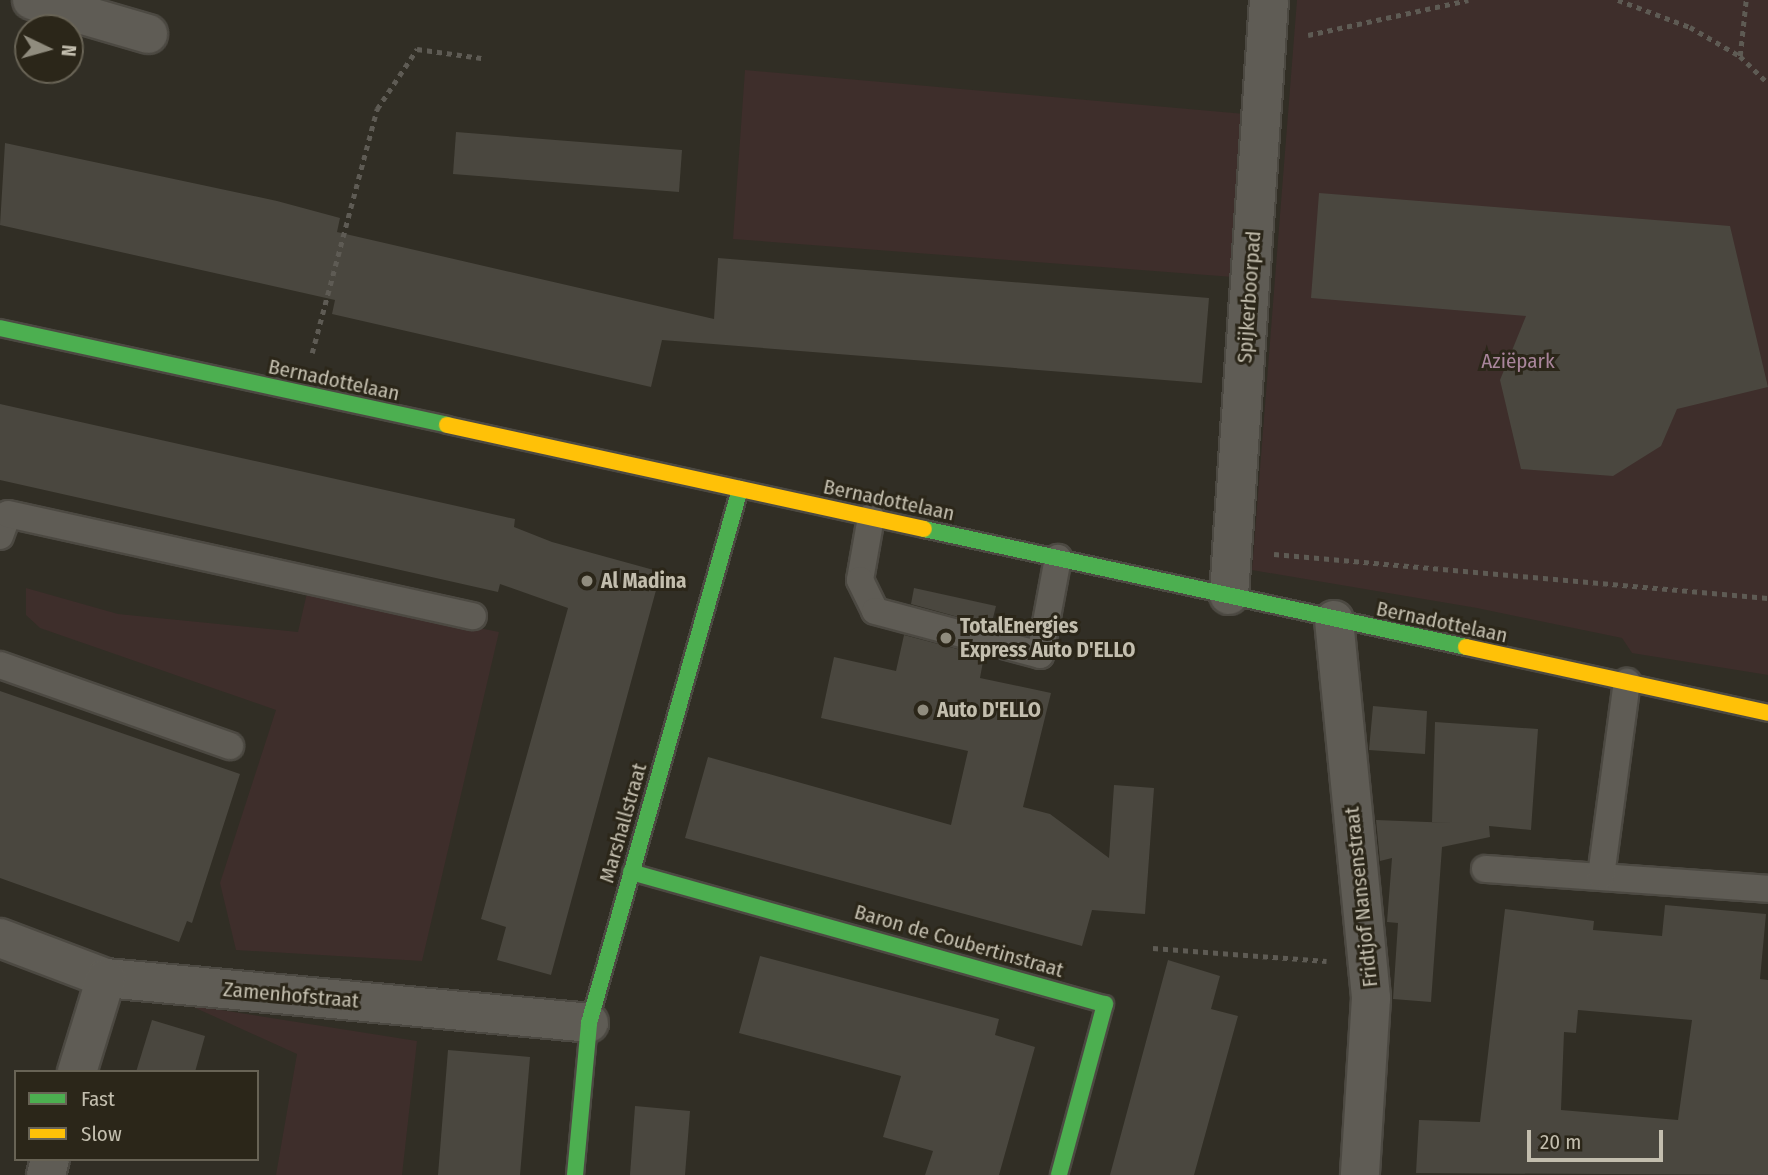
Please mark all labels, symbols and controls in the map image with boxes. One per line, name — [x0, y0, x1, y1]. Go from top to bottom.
north arrow — [14, 14, 84, 84]
text: N — [56, 44, 80, 57]
street label: Spijkerboorpad — [1232, 230, 1266, 364]
park label: Aziëpark — [1481, 348, 1555, 374]
street label: Bernadottelaan — [266, 354, 402, 406]
street label: Bernadottelaan — [821, 474, 957, 526]
place label: Al Madina — [601, 568, 686, 594]
marker: Al Madina — [579, 573, 595, 589]
street label: Bernadottelaan — [1374, 596, 1510, 648]
place label: TotalEnergies Express Auto D'ELLO — [960, 613, 1135, 663]
marker: TotalEnergies Express Auto D'ELLO — [938, 630, 954, 646]
place label: Auto D'ELLO — [937, 697, 1041, 723]
marker: Auto D'ELLO — [915, 702, 931, 718]
street label: Marshallstraat — [594, 760, 652, 886]
street label: Fridtjof Nansenstraat — [1339, 806, 1383, 988]
street label: Baron de Coubertinstraat — [852, 899, 1066, 983]
street label: Zamenhofstraat — [222, 977, 360, 1013]
legend — [14, 1070, 259, 1161]
text: Fast — [81, 1086, 115, 1112]
scale bar — [1530, 1116, 1666, 1160]
text: Slow — [81, 1121, 122, 1147]
text: 20 m — [1540, 1129, 1581, 1155]

